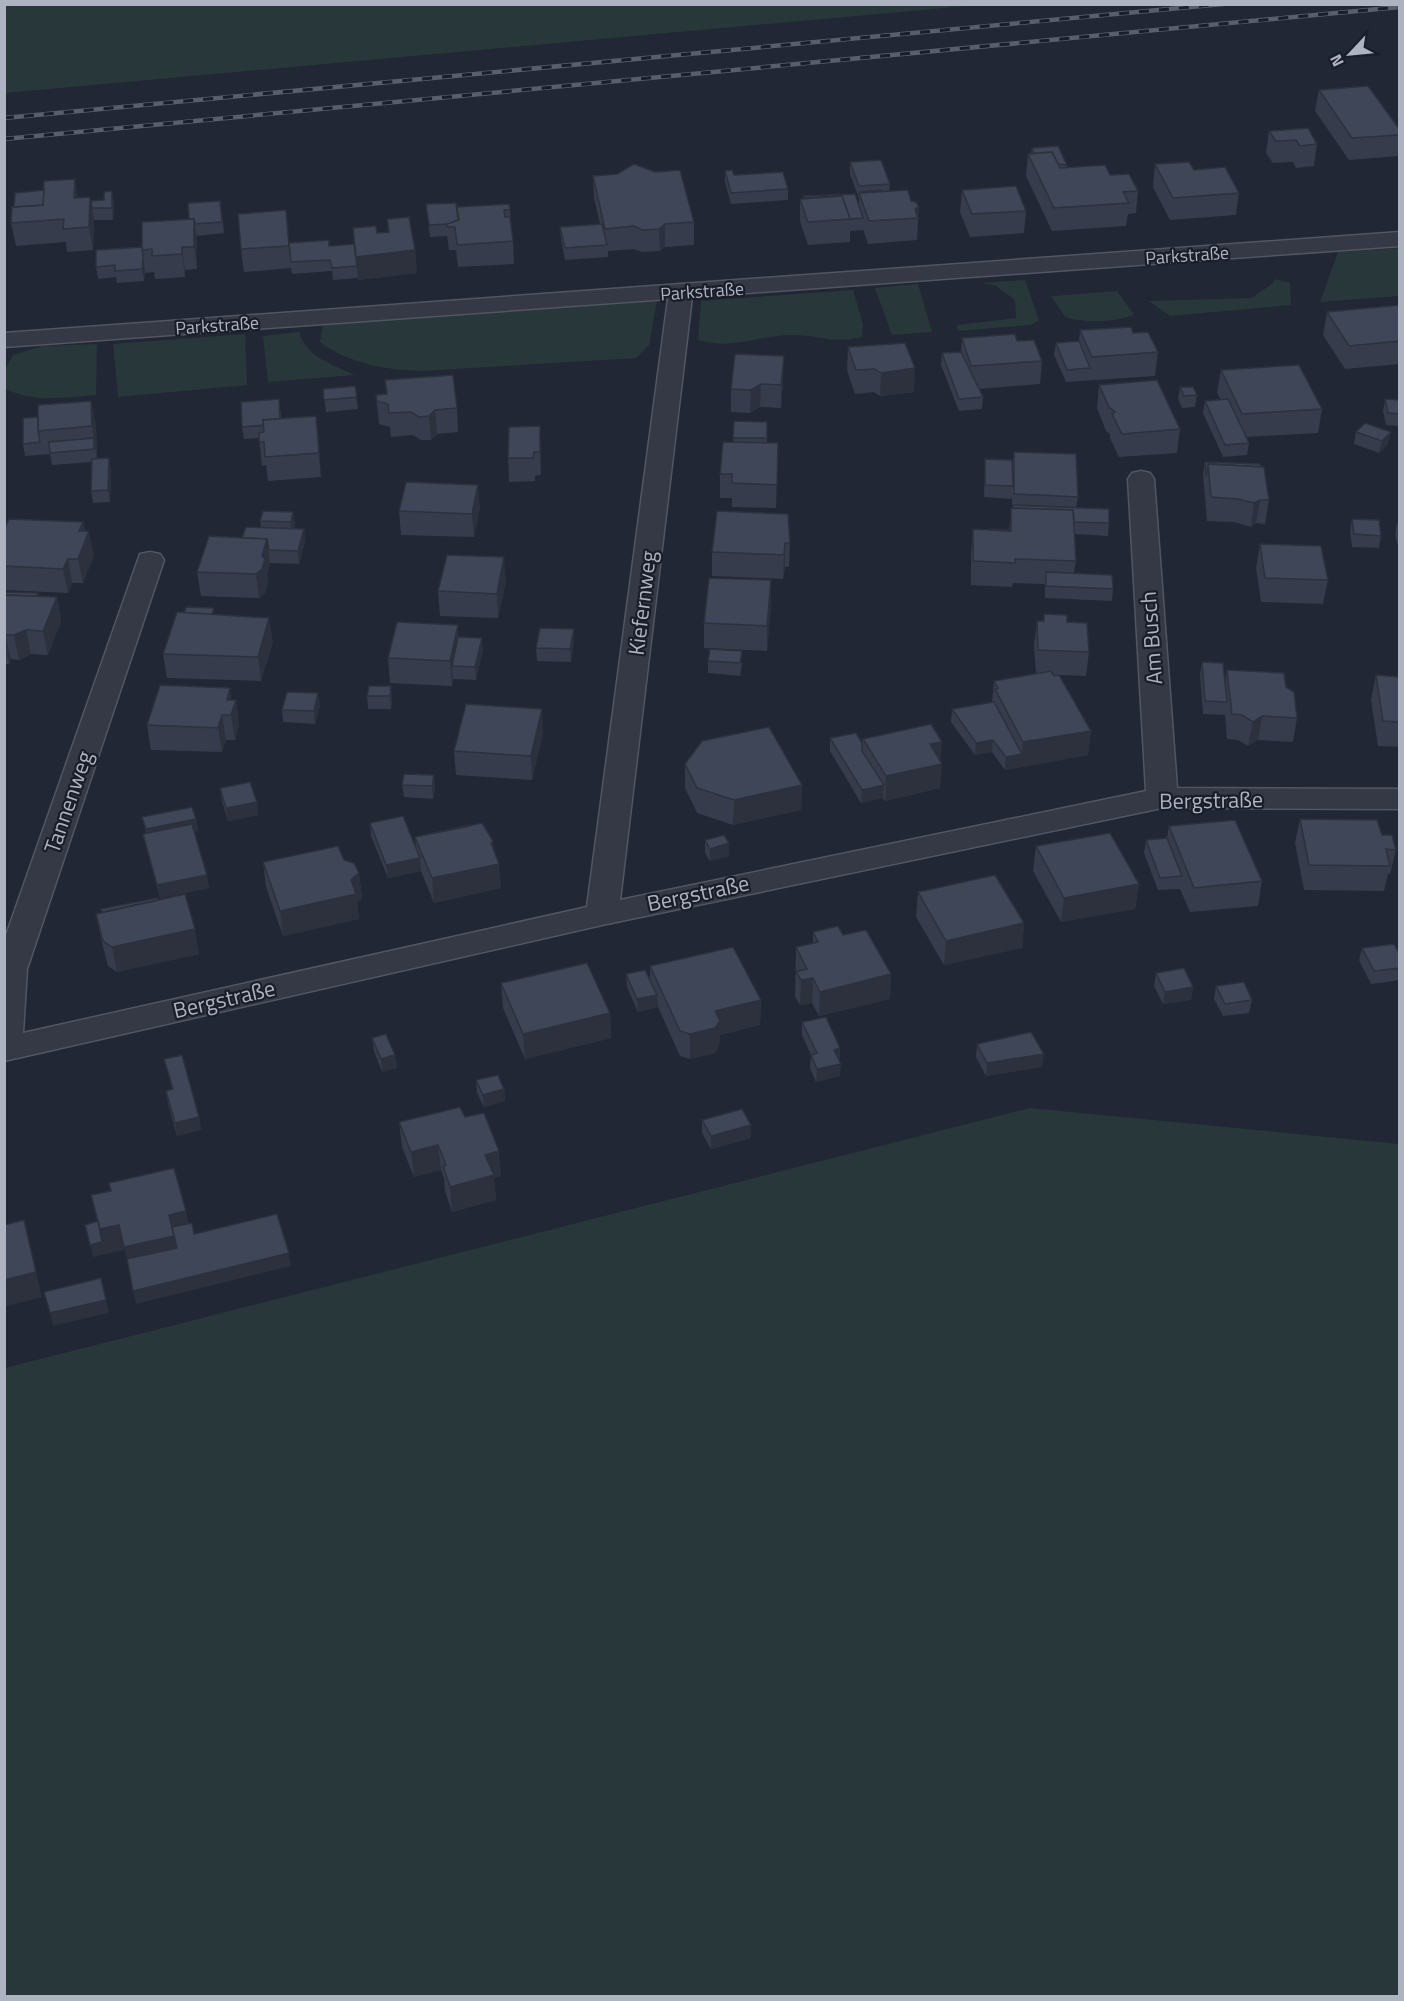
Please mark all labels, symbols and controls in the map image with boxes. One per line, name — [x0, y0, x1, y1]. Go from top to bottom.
north arrow — [1320, 24, 1380, 84]
text: N — [1323, 50, 1350, 71]
street label: Parkstraße — [1144, 239, 1230, 271]
street label: Parkstraße — [659, 275, 745, 307]
street label: Parkstraße — [174, 309, 260, 341]
street label: Kiefernweg — [619, 549, 665, 657]
street label: Am Busch — [1131, 590, 1171, 686]
street label: Tannenweg — [35, 746, 101, 858]
street label: Bergstraße — [1159, 782, 1263, 818]
street label: Bergstraße — [644, 866, 752, 920]
street label: Bergstraße — [170, 971, 278, 1027]

